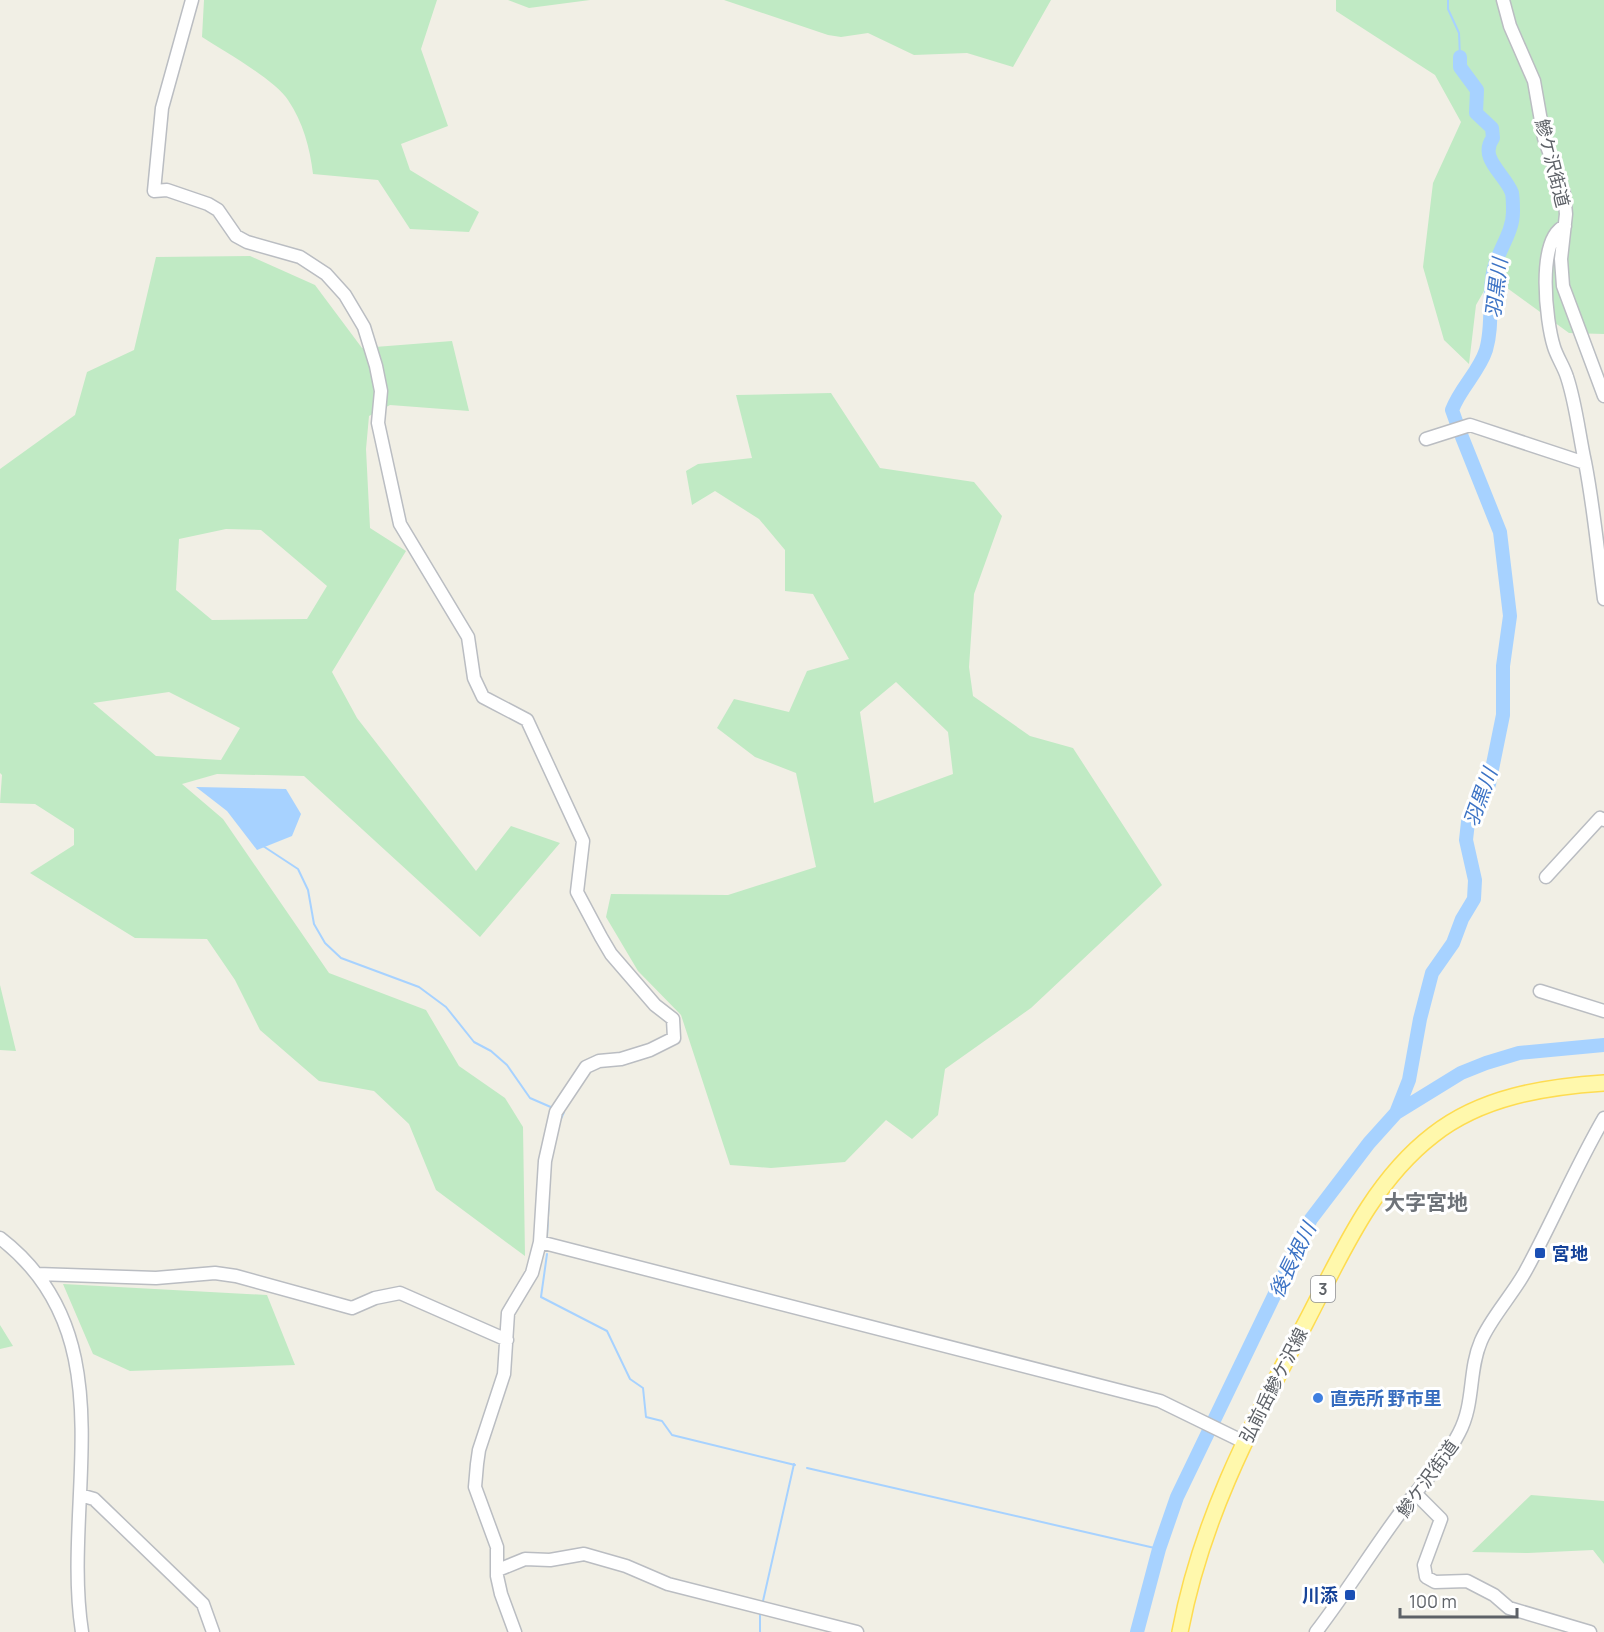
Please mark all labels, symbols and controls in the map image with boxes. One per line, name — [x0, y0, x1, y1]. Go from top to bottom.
street label: 鰺ケ沢街道 — [1530, 116, 1576, 210]
water label: 羽黒川 — [1479, 255, 1513, 319]
water label: 羽黒川 — [1457, 762, 1504, 830]
district label: 大字宮地 — [1384, 1188, 1468, 1216]
water label: 後長根川 — [1262, 1216, 1323, 1302]
place label: 宮地 — [1552, 1241, 1588, 1265]
marker: 宮地 — [1533, 1246, 1547, 1260]
road number: 3 — [1311, 1276, 1335, 1302]
street label: 弘前岳鰺ケ沢線 — [1234, 1323, 1312, 1447]
place label: 直売所 野市里 — [1330, 1386, 1442, 1410]
marker: 直売所 野市里 — [1311, 1391, 1325, 1405]
street label: 鰺ケ沢街道 — [1391, 1435, 1463, 1521]
scale bar — [1400, 1581, 1517, 1619]
place label: 川添 — [1302, 1583, 1338, 1607]
marker: 川添 — [1343, 1588, 1357, 1602]
text: 100 m — [1409, 1589, 1457, 1613]

